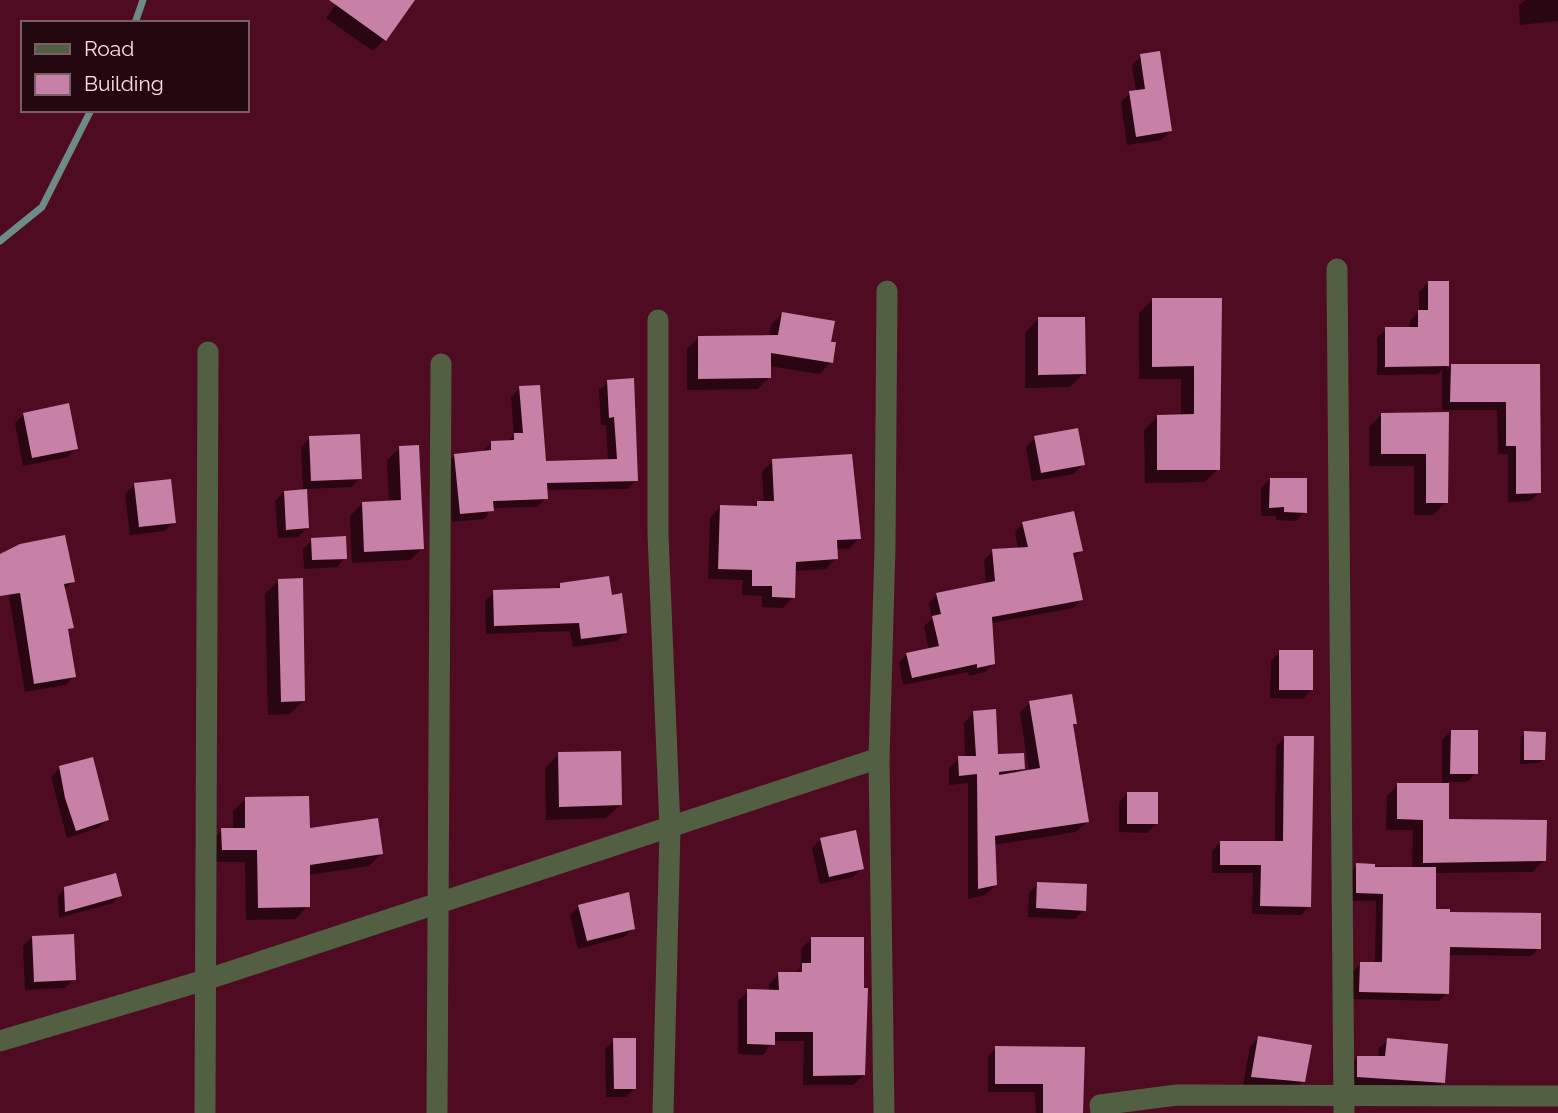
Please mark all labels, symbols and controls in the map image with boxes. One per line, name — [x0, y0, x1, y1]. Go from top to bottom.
legend — [21, 21, 248, 112]
text: Road — [84, 36, 134, 61]
text: Building — [84, 71, 164, 96]

